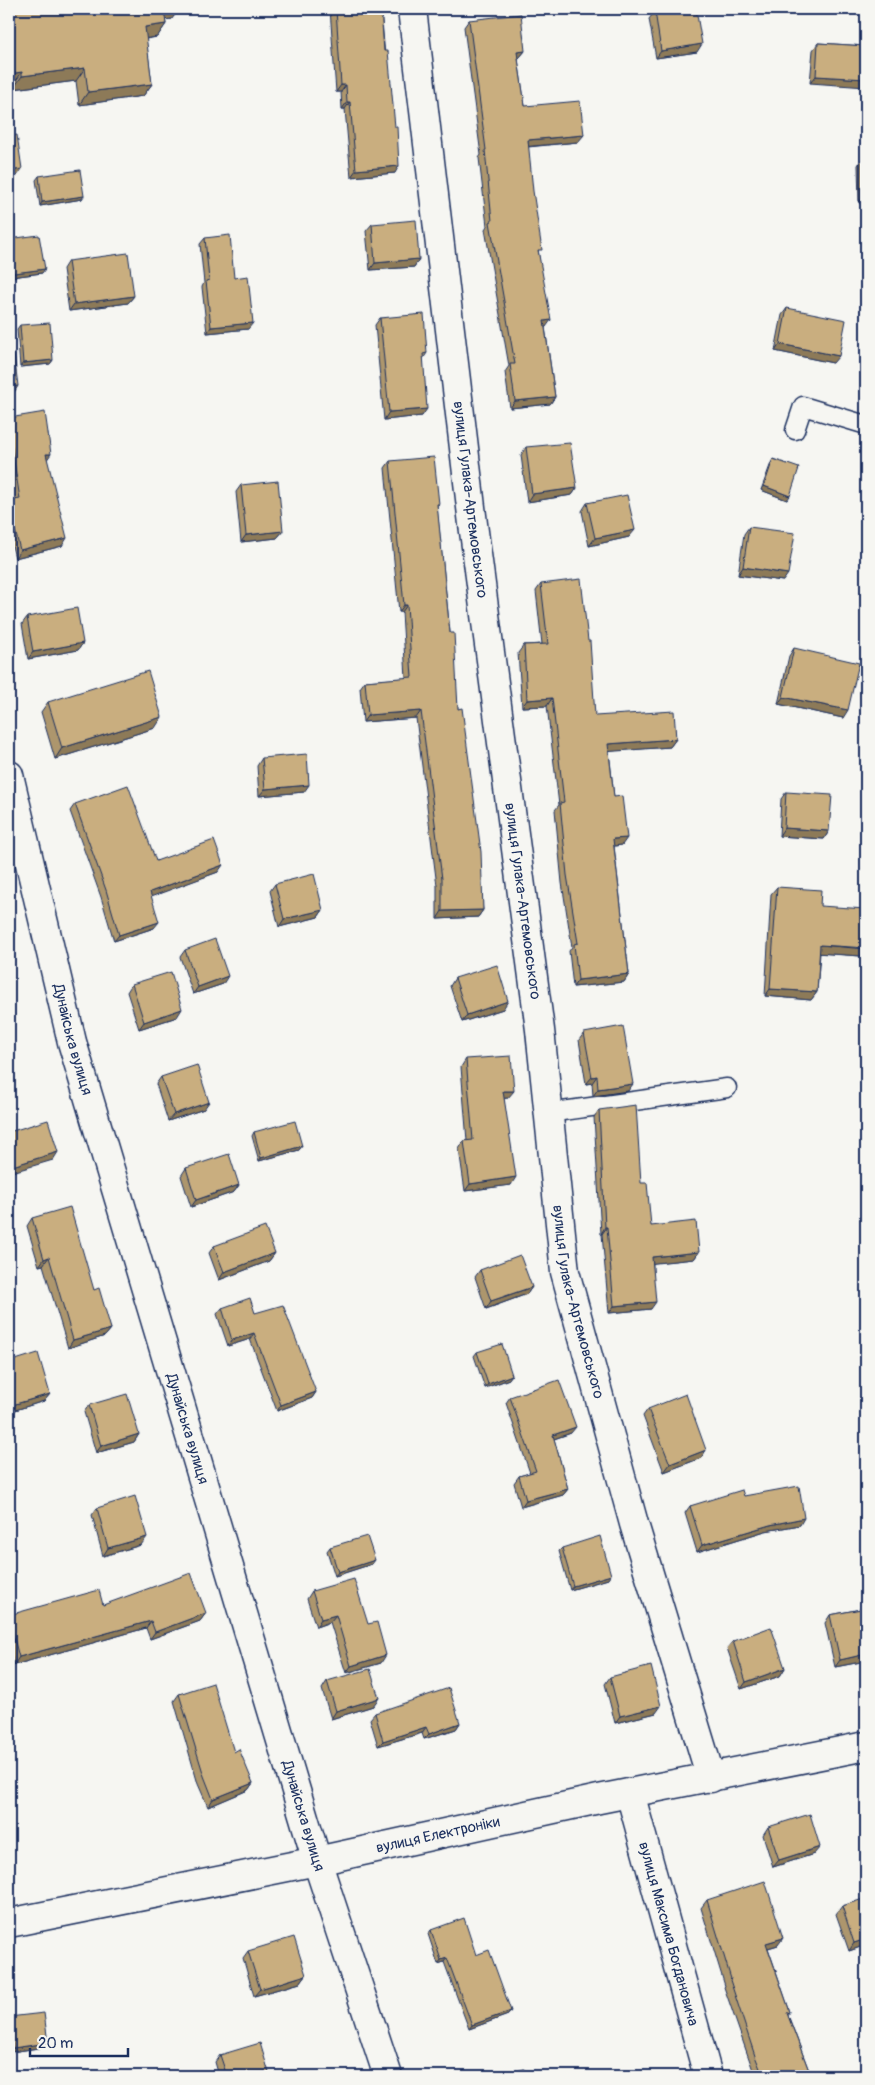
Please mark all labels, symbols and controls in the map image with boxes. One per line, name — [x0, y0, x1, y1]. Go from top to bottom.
street label: вулиця Гулака-Артемовського — [449, 400, 492, 599]
street label: вулиця Гулака-Артемовського — [500, 802, 545, 1001]
street label: Дунайська вулиця — [49, 981, 97, 1097]
street label: вулиця Гулака-Артемовського — [549, 1204, 609, 1401]
street label: Дунайська вулиця — [162, 1370, 213, 1486]
street label: Дунайська вулиця — [278, 1757, 329, 1874]
street label: вулиця Електроніки — [374, 1812, 502, 1857]
street label: вулиця Максима Богдановича — [634, 1840, 703, 2028]
scale bar — [30, 2025, 128, 2057]
text: 20 m — [38, 2034, 73, 2053]

